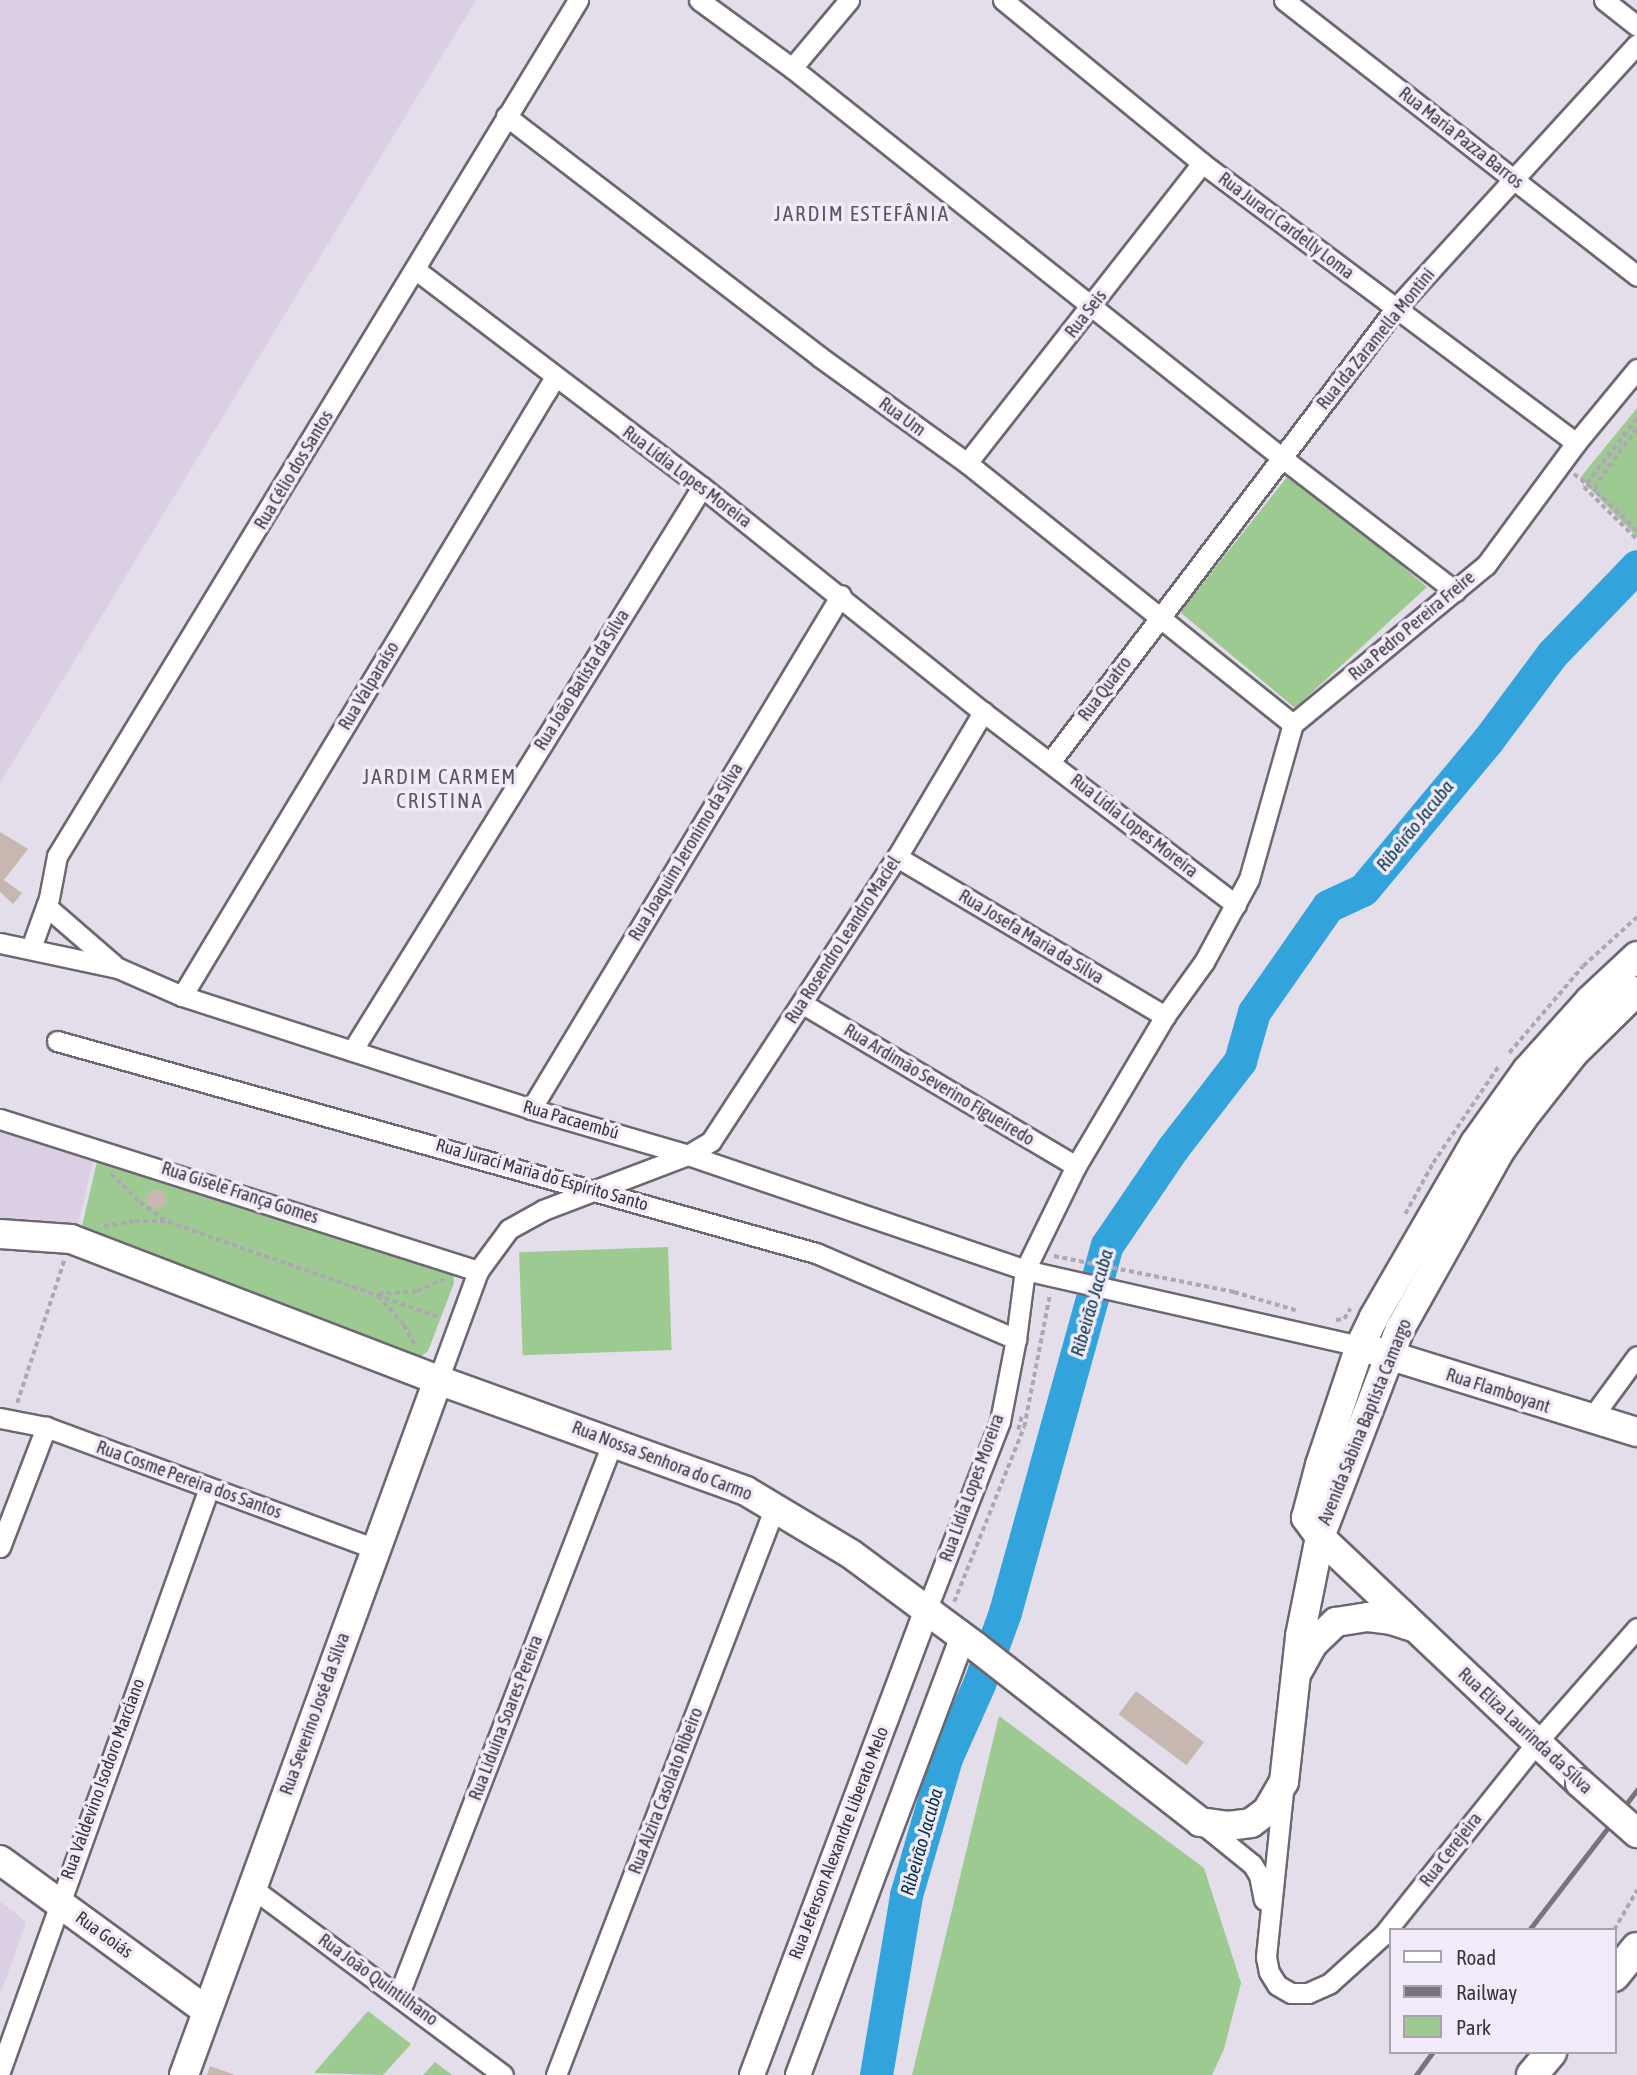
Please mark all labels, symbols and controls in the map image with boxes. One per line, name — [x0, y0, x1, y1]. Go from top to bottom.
street label: Rua Maria Pazza Barros — [1394, 83, 1528, 193]
street label: Rua Juraci Cardelly Loma — [1214, 168, 1358, 284]
district label: JARDIM ESTEFÂNIA — [776, 200, 948, 226]
street label: Rua Ida Zaramella Montini — [1312, 264, 1440, 414]
street label: Rua Seis — [1061, 286, 1111, 342]
street label: Rua Um — [875, 393, 929, 441]
street label: Rua Célio dos Santos — [250, 407, 338, 533]
street label: Rua Lídia Lopes Moreira — [618, 422, 756, 532]
street label: Rua Pedro Pereira Freire — [1344, 567, 1480, 685]
street label: Rua João Batista da Silva — [530, 606, 634, 754]
street label: Rua Valparaíso — [334, 638, 404, 734]
street label: Rua Quatro — [1074, 653, 1136, 725]
street label: Rua Joaquim Jeronimo da Silva — [624, 759, 748, 945]
district label: JARDIM CARMEM CRISTINA — [364, 763, 516, 813]
street label: Rua Lídia Lopes Moreira — [1066, 770, 1202, 882]
water label: Ribeirão Jacuba — [1371, 776, 1459, 876]
street label: Rua Rosendro Leandro Maciel — [781, 852, 905, 1028]
street label: Rua Josefa Maria da Silva — [955, 885, 1107, 989]
street label: Rua Ardimão Severino Figueiredo — [840, 1020, 1038, 1150]
street label: Rua Pacaembú — [521, 1096, 621, 1144]
street label: Rua Juraci Maria do Espírito Santo — [433, 1134, 651, 1216]
street label: Rua Gisele França Gomes — [159, 1157, 321, 1229]
water label: Ribeirão Jacuba — [1066, 1247, 1118, 1359]
street label: Avenida Sabina Baptista Camargo — [1314, 1316, 1416, 1528]
street label: Rua Flamboyant — [1443, 1364, 1553, 1418]
street label: Rua Lídia Lopes Moreira — [935, 1411, 1009, 1565]
street label: Rua Nossa Senhora do Carmo — [569, 1417, 755, 1505]
street label: Rua Cosme Pereira dos Santos — [93, 1436, 285, 1524]
street label: Rua Severino José da Silva — [276, 1630, 354, 1798]
street label: Rua Liduína Soares Pereira — [465, 1632, 547, 1804]
street label: Rua Eliza Laurinda da Silva — [1454, 1663, 1596, 1799]
street label: Rua Valdevino Isodoro Marciano — [57, 1676, 149, 1882]
street label: Rua Alzira Casolato Ribeiro — [624, 1705, 708, 1877]
street label: Rua Jeferson Alexandre Liberato Melo — [785, 1724, 893, 1962]
water label: Ribeirão Jacuba — [896, 1786, 948, 1898]
street label: Rua Cerejeira — [1415, 1809, 1487, 1891]
street label: Rua Goiás — [71, 1907, 137, 1963]
legend — [1388, 1928, 1616, 2054]
street label: Rua João Quintilhano — [314, 1929, 442, 2031]
text: Road — [1456, 1945, 1496, 1969]
text: Railway — [1456, 1980, 1517, 2004]
text: Park — [1456, 2015, 1491, 2039]

